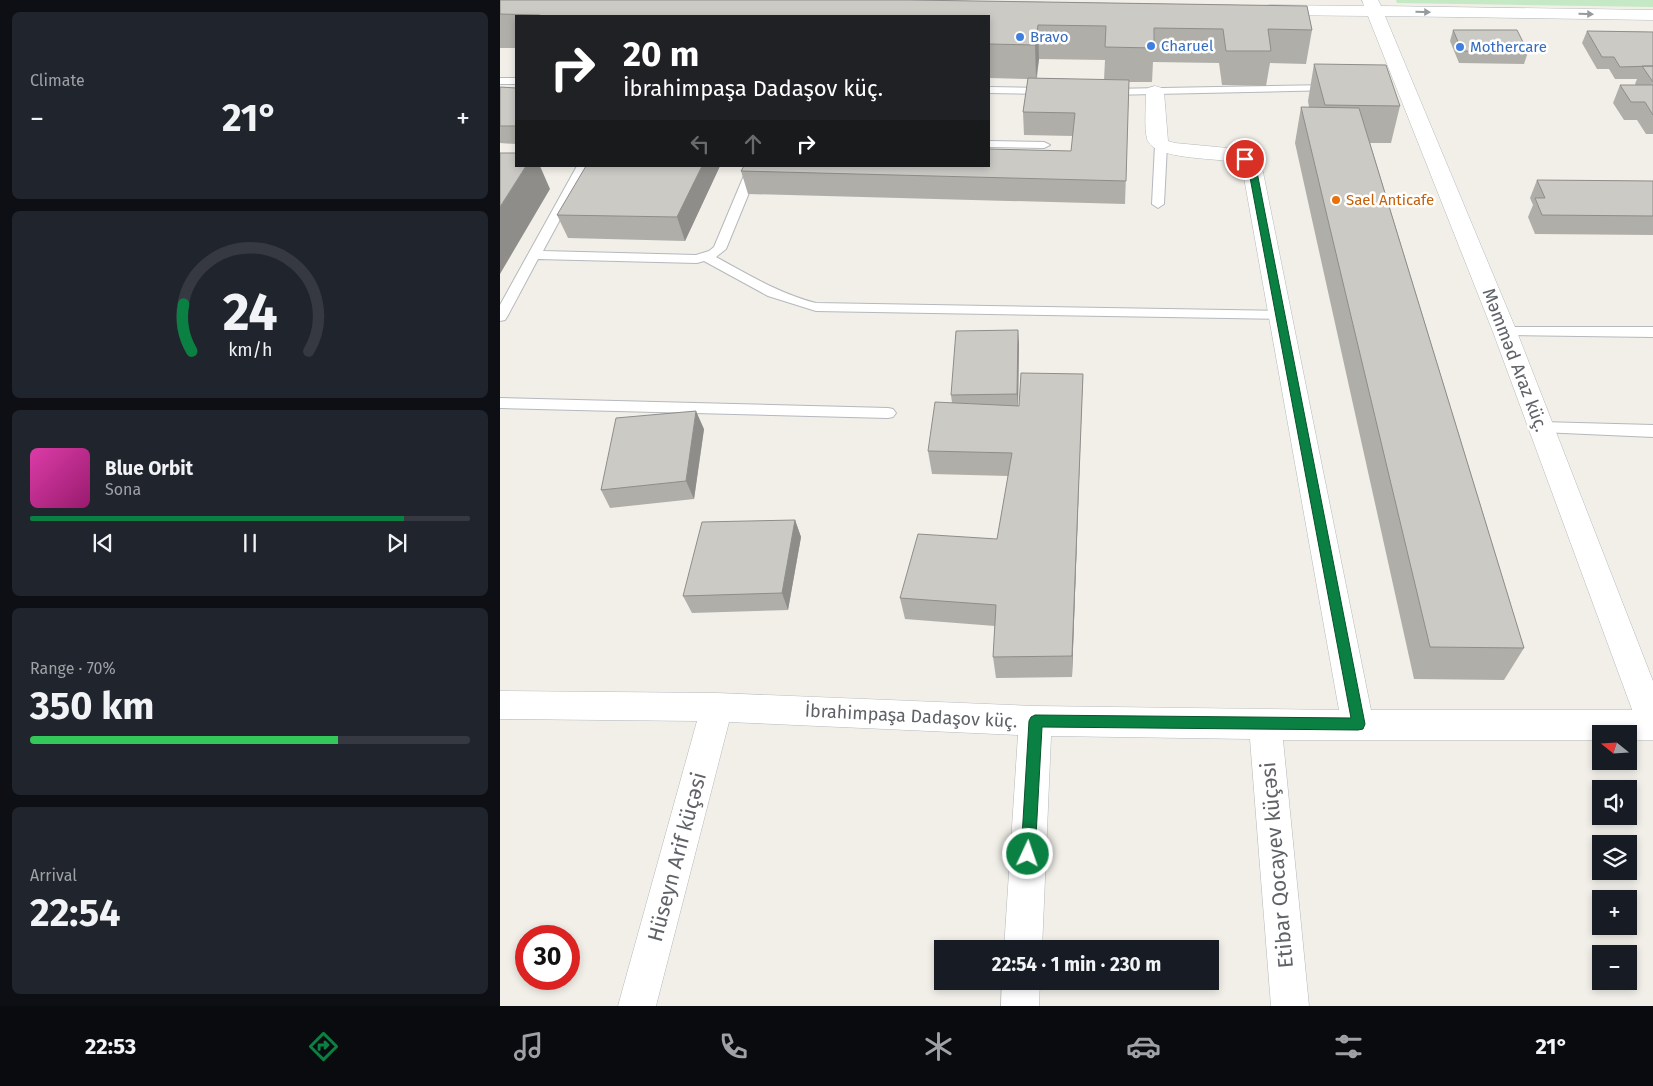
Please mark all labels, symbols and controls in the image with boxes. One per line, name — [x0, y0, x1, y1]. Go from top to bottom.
one-way arrow — [1415, 8, 1431, 16]
one-way arrow — [1578, 10, 1594, 18]
place label: Bravo — [1030, 28, 1068, 46]
marker: Bravo — [1014, 31, 1026, 43]
text: 20 m — [623, 33, 699, 75]
icon: right — [540, 35, 605, 100]
place label: Charuel — [1161, 37, 1214, 55]
place label: Mothercare — [1470, 38, 1547, 56]
marker: Charuel — [1145, 40, 1157, 52]
marker: Mothercare — [1454, 41, 1466, 53]
text: Climate — [30, 71, 85, 90]
text: İbrahimpaşa Dadaşov küç. — [623, 75, 883, 102]
text: 21° — [222, 95, 278, 141]
text: − — [30, 102, 44, 135]
text: + — [456, 102, 470, 135]
icon: left — [686, 130, 714, 158]
icon: ahead — [739, 130, 767, 158]
icon: right — [792, 130, 820, 158]
pin — [1224, 138, 1266, 180]
icon: arrive — [1231, 145, 1259, 173]
place label: Sael Anticafe — [1346, 191, 1434, 209]
marker: Sael Anticafe — [1330, 194, 1342, 206]
text: 24 — [223, 281, 277, 344]
street label: Məmməd Araz küç. — [1477, 285, 1553, 435]
text: km/h — [228, 339, 272, 361]
text: Blue Orbit — [105, 457, 193, 480]
text: Sona — [105, 480, 141, 499]
icon: previous — [89, 529, 117, 557]
icon: pause — [236, 529, 264, 557]
icon: next — [383, 529, 411, 557]
text: Range · 70% — [30, 659, 116, 678]
text: 350 km — [30, 683, 154, 729]
street label: İbrahimpaşa Dadaşov küç. — [804, 699, 1018, 733]
north arrow — [1592, 725, 1638, 770]
map controls — [1592, 725, 1637, 990]
street label: Etibar Qocayev küçəsi — [1255, 761, 1299, 969]
street label: Hüseyn Arif küçəsi — [642, 769, 712, 945]
button: sound — [1592, 780, 1637, 825]
position arrow — [1001, 827, 1053, 879]
button: layers — [1592, 835, 1637, 880]
text: Arrival — [30, 866, 77, 885]
text: 22:54 — [30, 890, 121, 936]
button: + — [1592, 890, 1637, 935]
speed limit sign: 30 — [515, 925, 580, 990]
button: − — [1592, 945, 1637, 990]
text: 22:54 · 1 min · 230 m — [992, 953, 1161, 976]
icon: directions — [306, 1029, 341, 1064]
icon: music — [511, 1029, 546, 1064]
icon: phone — [716, 1029, 751, 1064]
icon: climate — [921, 1029, 956, 1064]
icon: car — [1126, 1029, 1161, 1064]
icon: filters — [1331, 1029, 1366, 1064]
text: 22:53 — [85, 1033, 136, 1060]
text: 21° — [1535, 1033, 1568, 1060]

